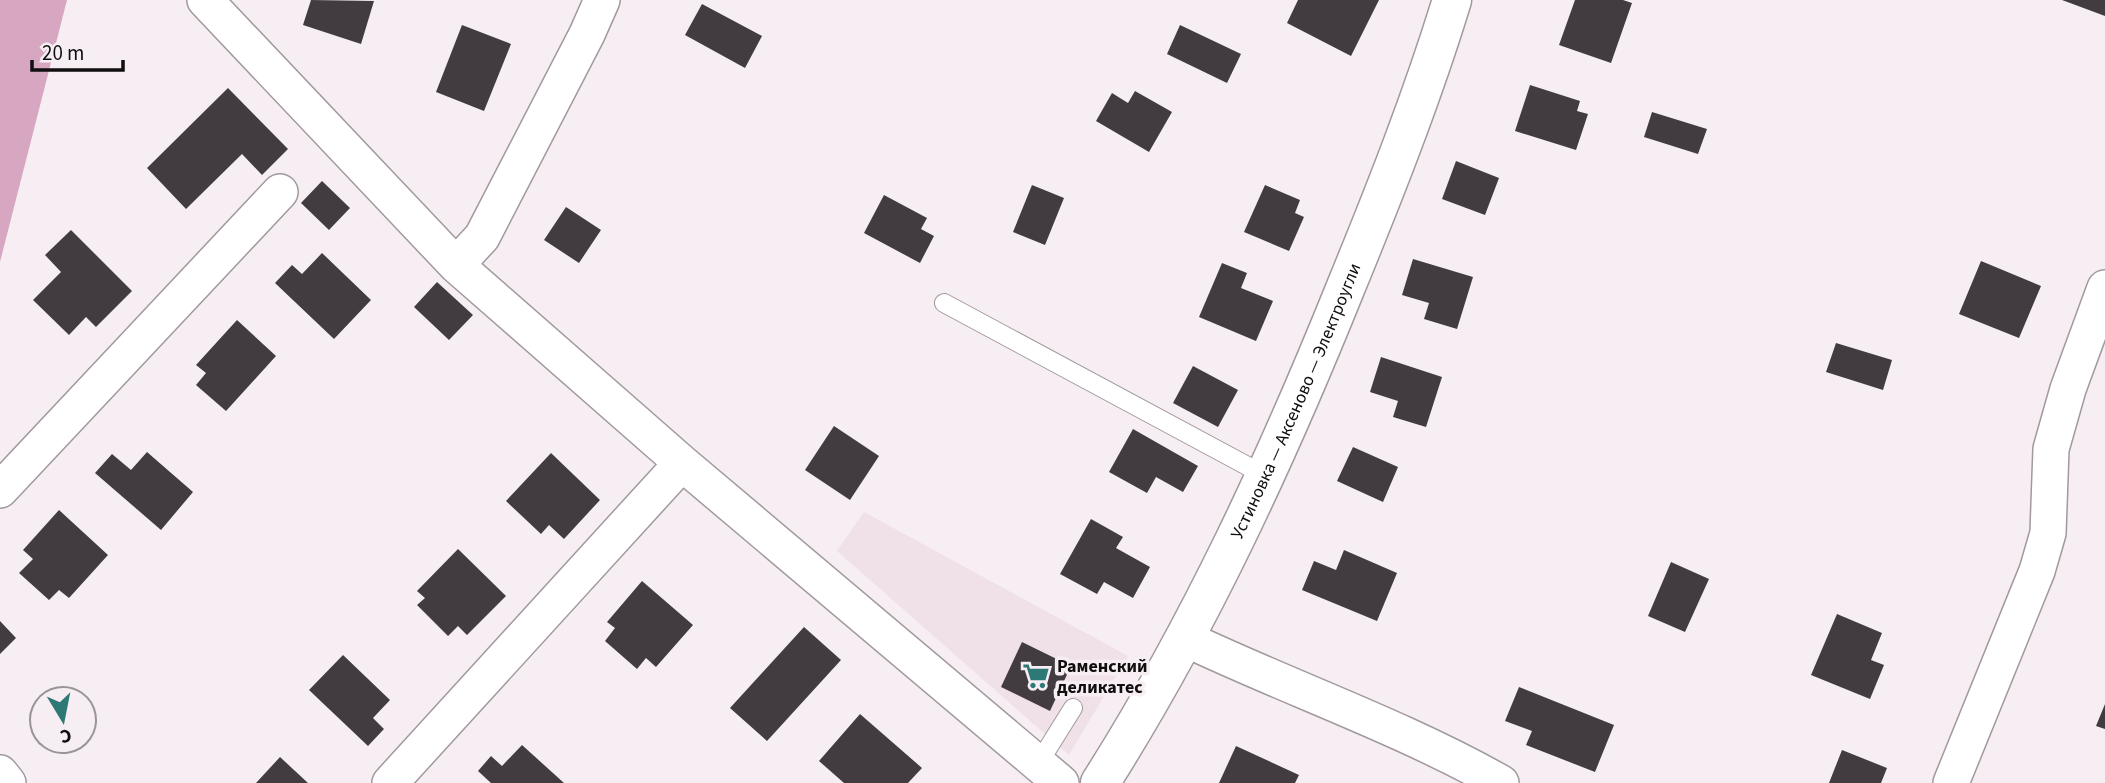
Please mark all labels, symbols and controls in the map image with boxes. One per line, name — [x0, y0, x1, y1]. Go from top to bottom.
scale bar — [32, 28, 122, 72]
text: 20 m — [42, 38, 84, 68]
street label: Устиновка — Аксеново — Электроугли — [1225, 259, 1367, 543]
place label: Раменский деликатес — [1057, 654, 1148, 700]
supermarket icon: Раменский деликатес — [1021, 661, 1051, 691]
north arrow — [28, 685, 98, 755]
text: С — [58, 721, 73, 750]

